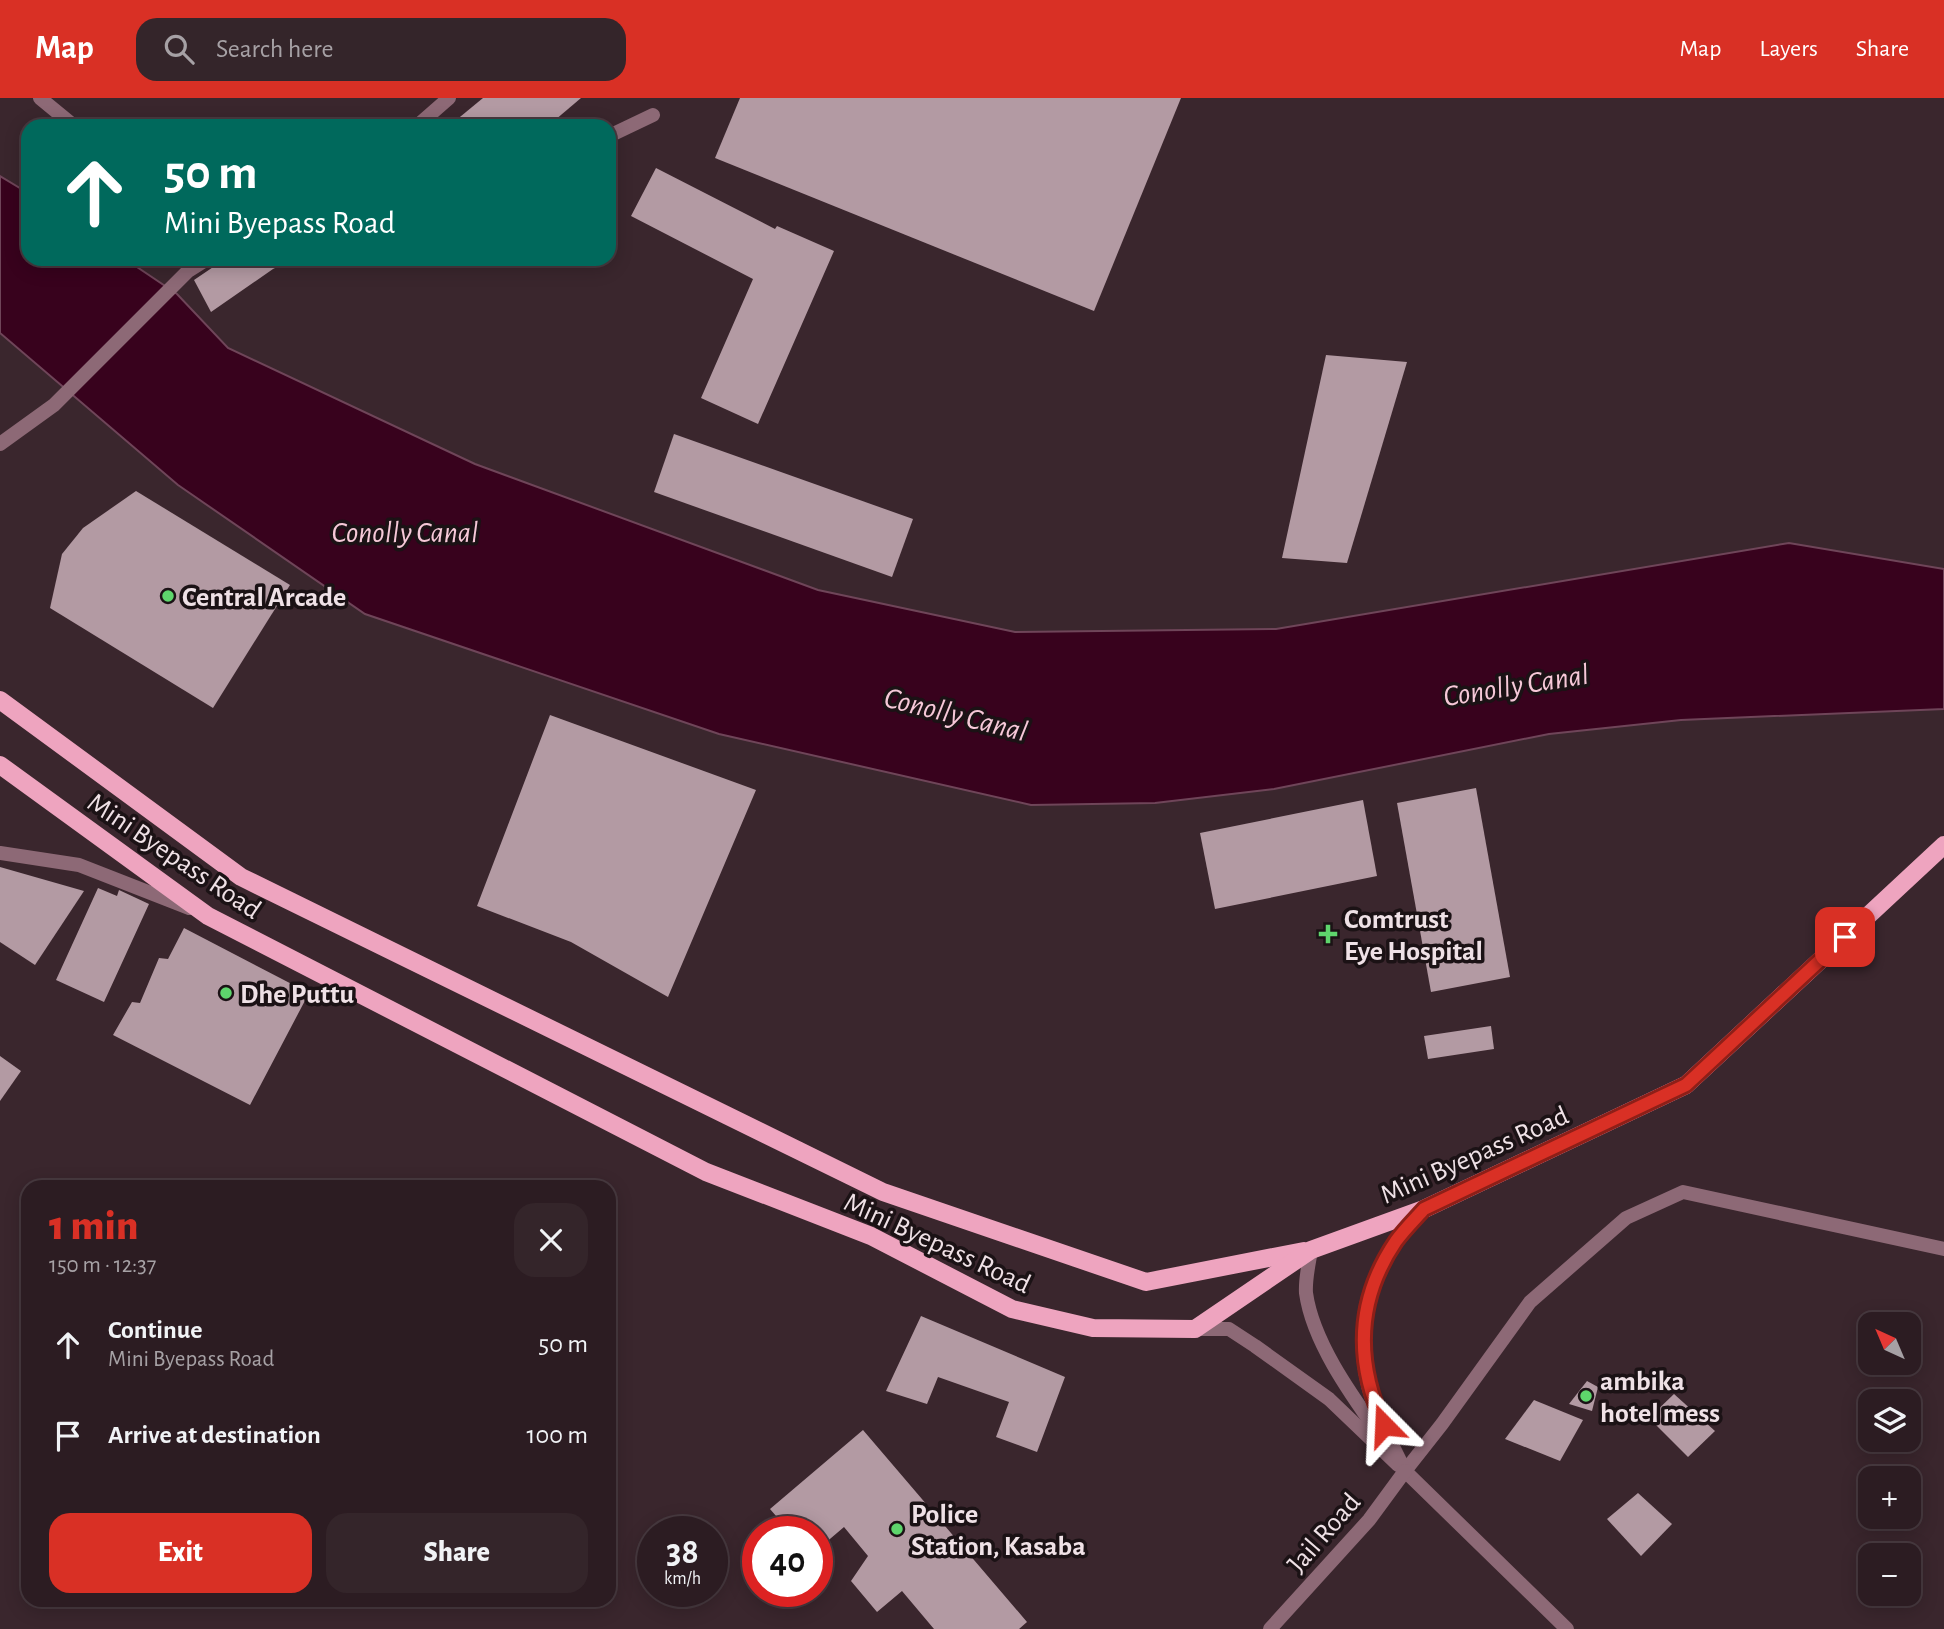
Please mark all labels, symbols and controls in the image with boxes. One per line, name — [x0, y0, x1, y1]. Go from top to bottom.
search box — [136, 18, 626, 81]
icon: search — [160, 30, 198, 68]
text: Map — [35, 32, 94, 65]
text: Search here — [216, 36, 334, 62]
text: Map — [1679, 37, 1721, 61]
text: Layers — [1759, 37, 1818, 61]
text: Share — [1856, 37, 1909, 61]
icon: ahead — [49, 147, 140, 238]
text: 50 m — [164, 149, 258, 198]
text: Mini Byepass Road — [164, 207, 395, 239]
water label: Conolly Canal — [332, 518, 478, 548]
place label: Central Arcade — [182, 584, 346, 612]
marker: Central Arcade — [160, 588, 176, 604]
water label: Conolly Canal — [1441, 660, 1591, 712]
water label: Conolly Canal — [881, 683, 1031, 747]
street label: Mini Byepass Road — [82, 788, 266, 925]
place label: Comtrust Eye Hospital — [1344, 906, 1483, 966]
pin — [1815, 907, 1875, 967]
icon: arrive — [1826, 918, 1864, 956]
marker: Comtrust Eye Hospital — [1318, 924, 1338, 944]
place label: Dhe Puttu — [240, 981, 355, 1009]
marker: Dhe Puttu — [218, 985, 234, 1001]
street label: Mini Byepass Road — [1377, 1102, 1573, 1210]
street label: Mini Byepass Road — [839, 1188, 1035, 1299]
button: close — [514, 1203, 588, 1277]
text: 1 min — [49, 1205, 138, 1247]
text: 150 m · 12:37 — [49, 1254, 156, 1277]
north arrow — [1858, 1312, 1922, 1376]
map controls — [1858, 1312, 1921, 1606]
text: Continue — [108, 1317, 203, 1343]
icon: ahead — [49, 1326, 87, 1364]
text: 50 m — [538, 1331, 588, 1357]
text: Mini Byepass Road — [108, 1348, 274, 1371]
place label: ambika hotel mess — [1600, 1368, 1720, 1428]
position arrow — [1347, 1388, 1421, 1462]
marker: ambika hotel mess — [1578, 1388, 1594, 1404]
button: layers — [1858, 1389, 1921, 1452]
icon: arrive — [49, 1417, 87, 1455]
text: Arrive at destination — [108, 1422, 321, 1448]
text: 100 m — [527, 1422, 588, 1448]
button: + — [1858, 1466, 1921, 1529]
street label: Jail Road — [1283, 1488, 1366, 1578]
place label: Police Station, Kasaba — [911, 1501, 1086, 1561]
button: Exit — [49, 1513, 312, 1593]
button: Share — [326, 1513, 588, 1593]
speed limit sign: 40 — [742, 1516, 833, 1607]
marker: Police Station, Kasaba — [889, 1521, 905, 1537]
text: 38 — [666, 1535, 699, 1570]
button: − — [1858, 1543, 1921, 1606]
text: km/h — [664, 1570, 701, 1588]

